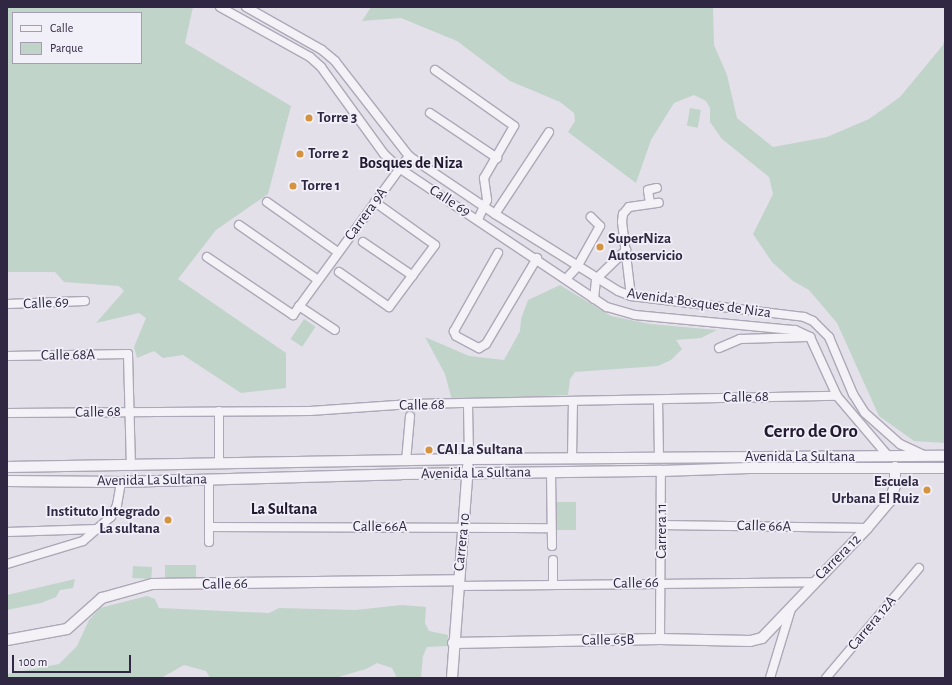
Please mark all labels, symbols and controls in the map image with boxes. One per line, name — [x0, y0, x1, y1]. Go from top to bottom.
legend — [12, 12, 142, 64]
text: Calle — [50, 22, 73, 34]
text: Parque — [50, 42, 83, 54]
place label: Torre 3 — [317, 109, 357, 127]
marker: Torre 3 — [304, 113, 314, 123]
place label: Torre 2 — [308, 145, 349, 163]
marker: Torre 2 — [295, 149, 305, 159]
district label: Bosques de Niza — [359, 153, 463, 173]
place label: Torre 1 — [301, 177, 340, 195]
marker: Torre 1 — [288, 181, 298, 191]
street label: Calle 69 — [426, 181, 474, 221]
street label: Carrera 9A — [341, 184, 391, 244]
place label: SuperNiza Autoservicio — [608, 229, 683, 264]
marker: SuperNiza Autoservicio — [595, 242, 605, 252]
street label: Avenida Bosques de Niza — [626, 284, 772, 322]
street label: Calle 69 — [23, 293, 69, 313]
street label: Calle 68A — [41, 346, 95, 364]
street label: Calle 68 — [723, 388, 769, 406]
street label: Calle 68 — [399, 396, 445, 414]
street label: Calle 68 — [75, 403, 121, 421]
district label: Cerro de Oro — [764, 421, 858, 443]
place label: CAI La Sultana — [437, 441, 523, 459]
marker: CAI La Sultana — [424, 445, 434, 455]
street label: Avenida La Sultana — [745, 448, 855, 466]
street label: Avenida La Sultana — [421, 463, 531, 483]
street label: Avenida La Sultana — [97, 470, 207, 490]
place label: Escuela Urbana El Ruiz — [832, 472, 919, 507]
marker: Escuela Urbana El Ruiz — [922, 485, 932, 495]
district label: La Sultana — [251, 499, 317, 519]
place label: Instituto Integrado La sultana — [46, 502, 160, 537]
street label: Carrera 11 — [653, 503, 671, 559]
street label: Carrera 10 — [450, 512, 474, 572]
marker: Instituto Integrado La sultana — [163, 515, 173, 525]
street label: Calle 66A — [737, 517, 791, 535]
street label: Calle 66A — [353, 518, 407, 536]
street label: Carrera 12 — [811, 530, 865, 584]
street label: Calle 66 — [613, 574, 659, 592]
street label: Calle 66 — [202, 575, 248, 593]
street label: Carrera 12A — [844, 592, 900, 654]
street label: Calle 65B — [581, 631, 635, 649]
scale bar — [14, 647, 133, 673]
text: 100 m — [19, 656, 47, 668]

